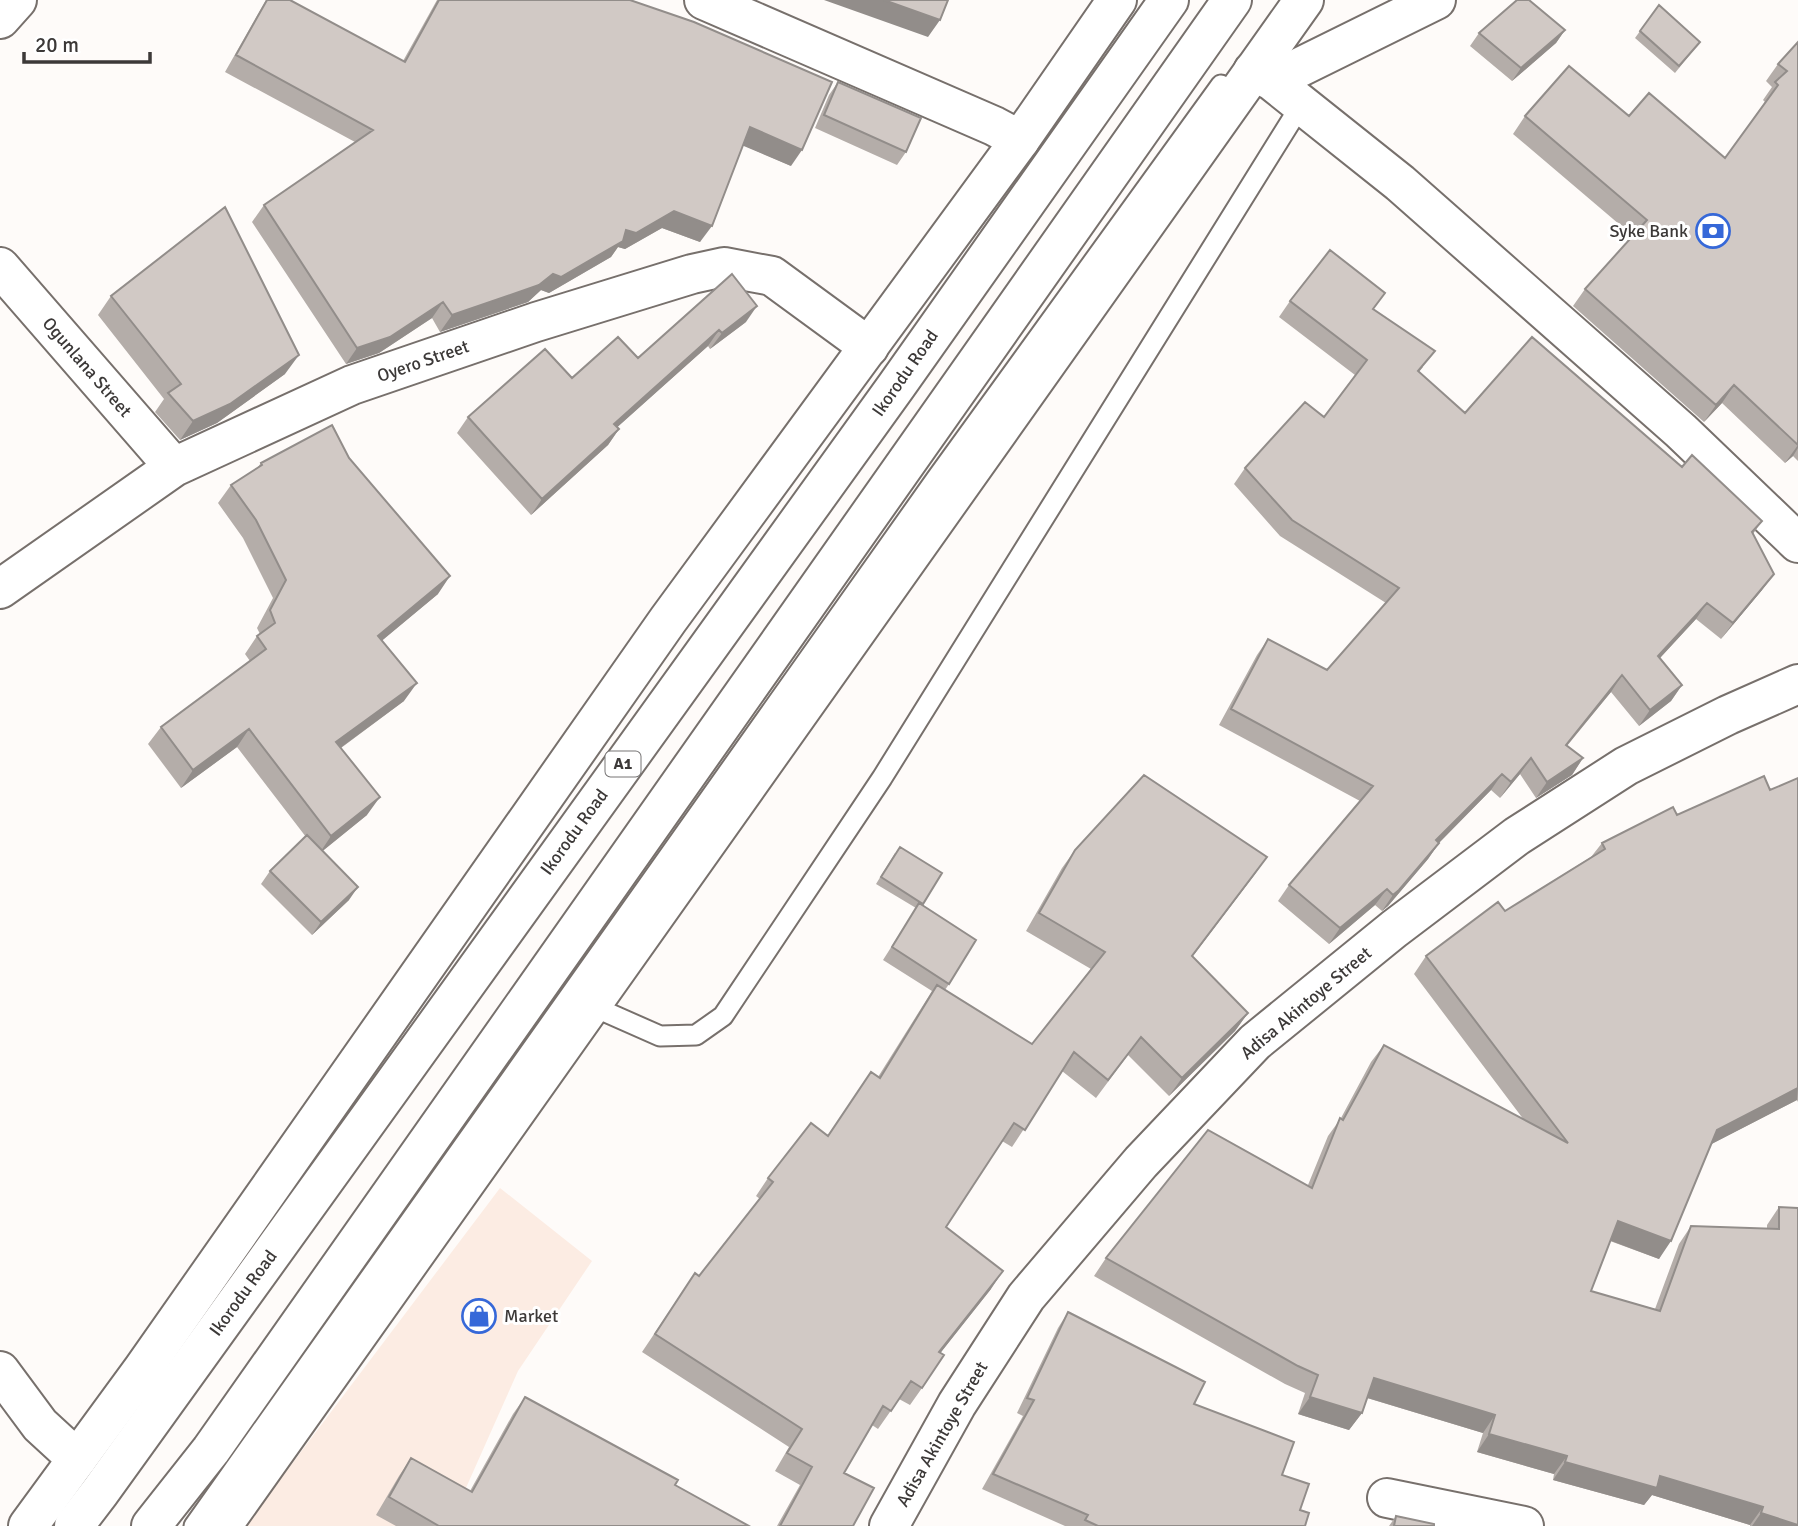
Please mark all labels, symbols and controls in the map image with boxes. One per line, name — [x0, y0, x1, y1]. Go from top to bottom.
scale bar — [24, 21, 150, 65]
text: 20 m — [35, 32, 79, 58]
bank icon: Syke Bank — [1694, 212, 1732, 250]
place label: Syke Bank — [1609, 220, 1688, 242]
street label: Ogunlana Street — [38, 313, 136, 421]
street label: Ikorodu Road — [867, 325, 943, 421]
street label: Oyero Street — [374, 335, 472, 387]
road number: A1 — [606, 751, 640, 776]
street label: Ikorodu Road — [535, 785, 613, 879]
street label: Adisa Akintoye Street — [1236, 942, 1376, 1064]
street label: Ikorodu Road — [204, 1246, 282, 1340]
shop icon: Market — [460, 1297, 498, 1335]
place label: Market — [504, 1305, 558, 1327]
street label: Adisa Akintoye Street — [891, 1357, 993, 1511]

